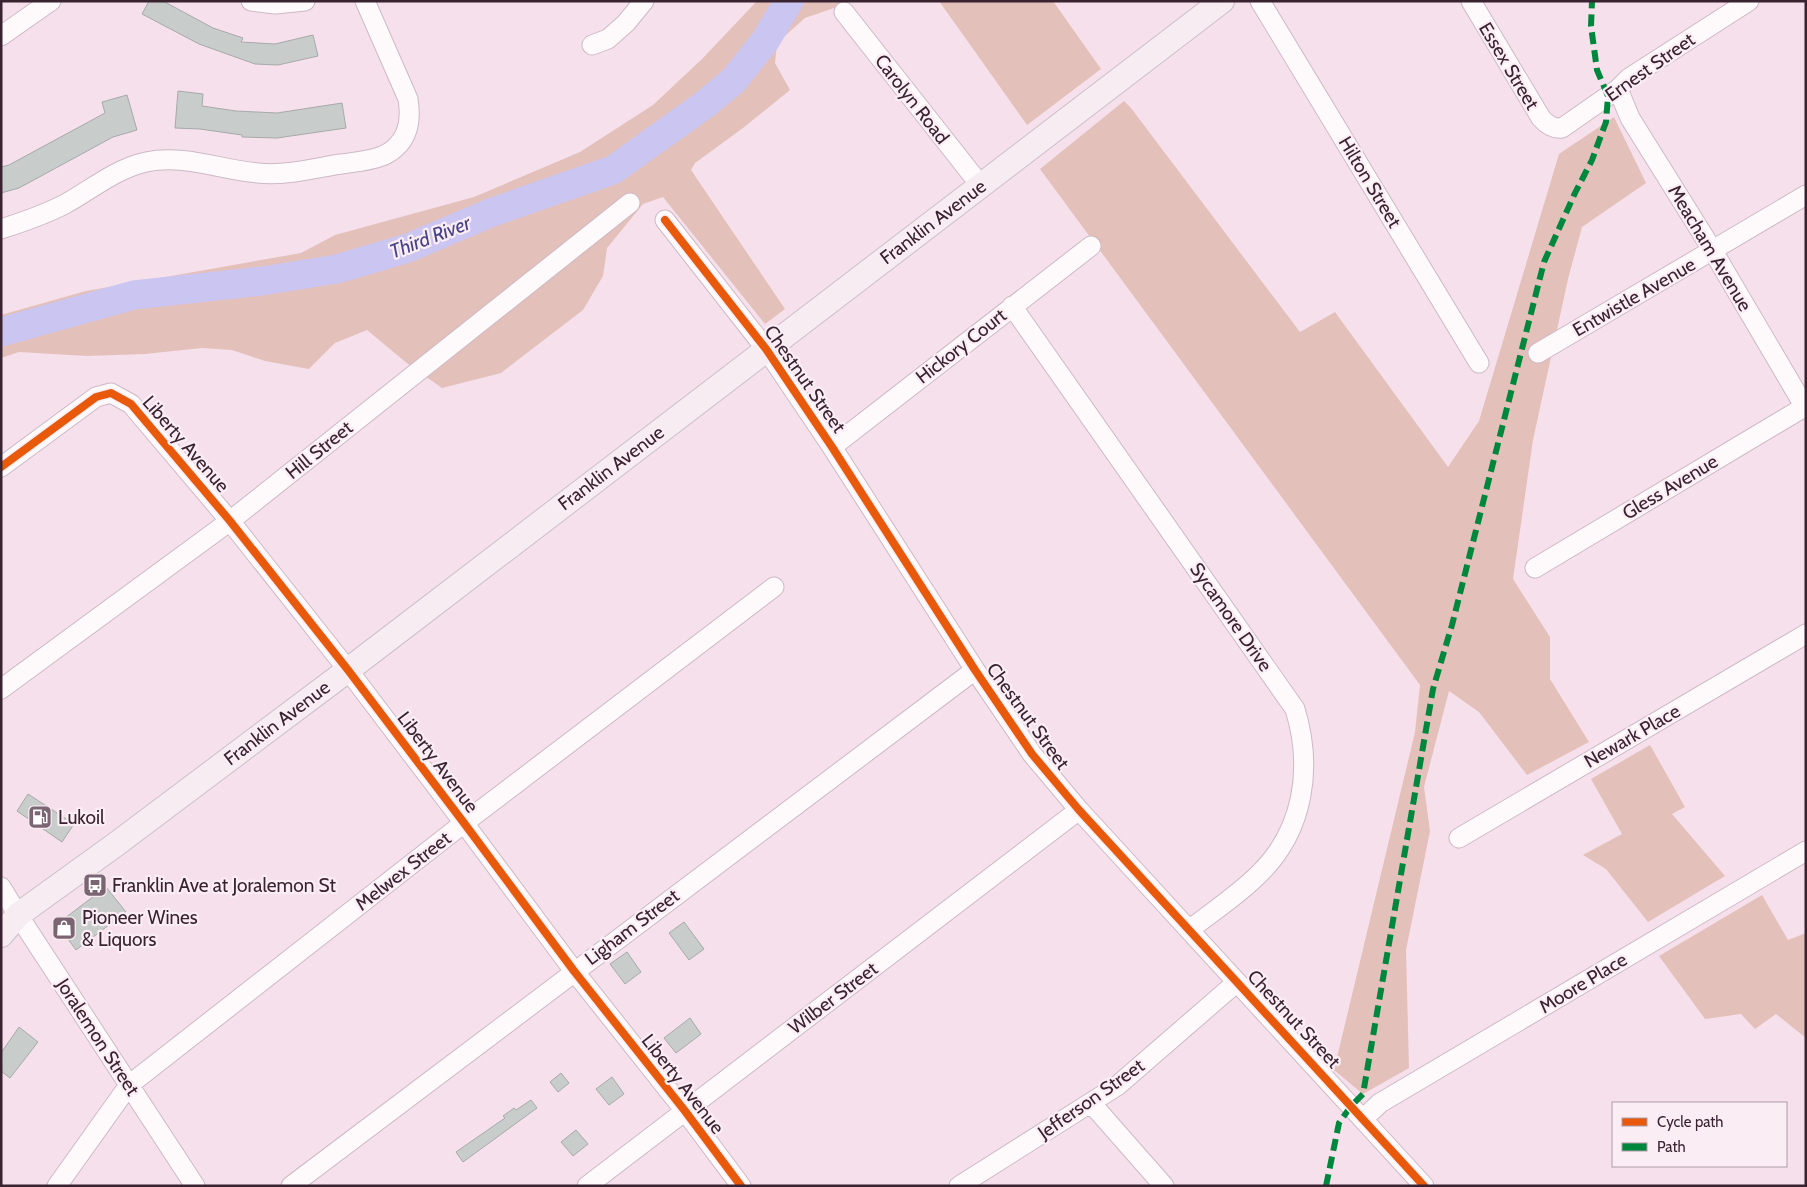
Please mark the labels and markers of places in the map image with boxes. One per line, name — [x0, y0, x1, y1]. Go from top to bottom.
fuel station icon: Lukoil — [27, 804, 53, 830]
place label: Lukoil — [58, 806, 105, 829]
bus stop icon: Franklin Ave at Joralemon St — [82, 872, 108, 898]
place label: Franklin Ave at Joralemon St — [112, 874, 336, 897]
place label: Pioneer Wines & Liquors — [82, 906, 198, 951]
shop icon: Pioneer Wines & Liquors — [51, 915, 77, 941]

